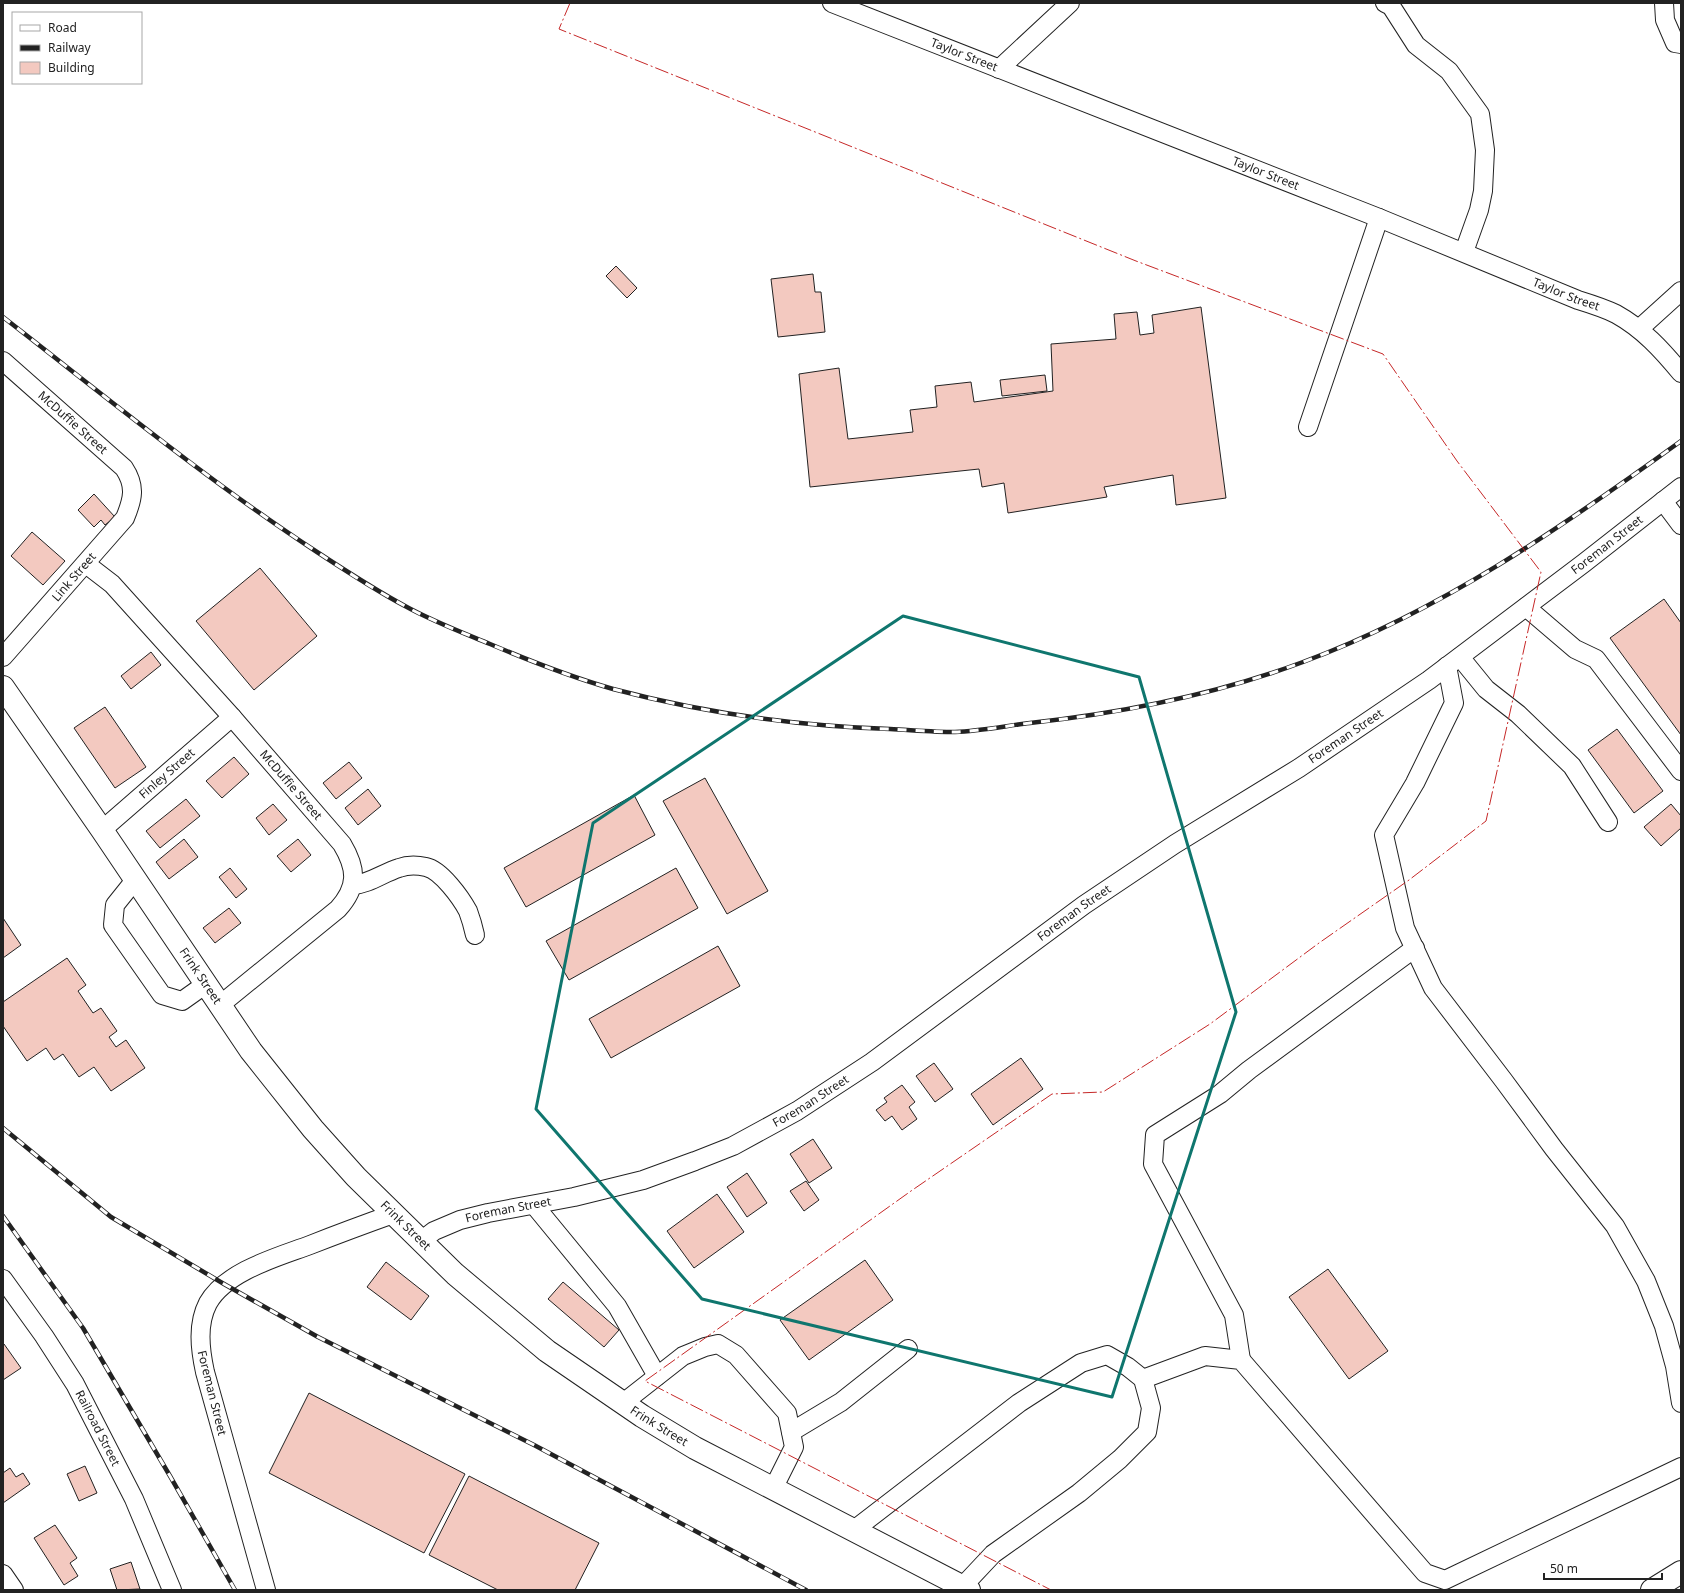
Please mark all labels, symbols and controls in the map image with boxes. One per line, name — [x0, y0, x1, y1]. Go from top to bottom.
legend — [12, 12, 142, 84]
text: Road — [48, 19, 77, 36]
street label: Taylor Street — [928, 34, 1001, 76]
text: Railway — [48, 39, 92, 56]
text: Building — [48, 59, 95, 76]
street label: Taylor Street — [1230, 152, 1302, 194]
street label: Taylor Street — [1530, 273, 1603, 315]
street label: McDuffie Street — [35, 387, 112, 458]
street label: Foreman Street — [1567, 511, 1647, 578]
street label: Link Street — [48, 548, 100, 605]
street label: Foreman Street — [1305, 704, 1387, 767]
street label: Finley Street — [135, 744, 199, 802]
street label: McDuffie Street — [256, 746, 327, 824]
street label: Foreman Street — [1034, 880, 1115, 945]
street label: Frink Street — [176, 944, 226, 1008]
street label: Foreman Street — [769, 1070, 852, 1131]
street label: Foreman Street — [463, 1192, 553, 1226]
street label: Frink Street — [377, 1196, 436, 1254]
street label: Foreman Street — [194, 1349, 231, 1438]
street label: Railroad Street — [72, 1387, 125, 1469]
street label: Frink Street — [627, 1401, 692, 1450]
scale bar — [1544, 1555, 1662, 1581]
text: 50 m — [1550, 1560, 1578, 1577]

